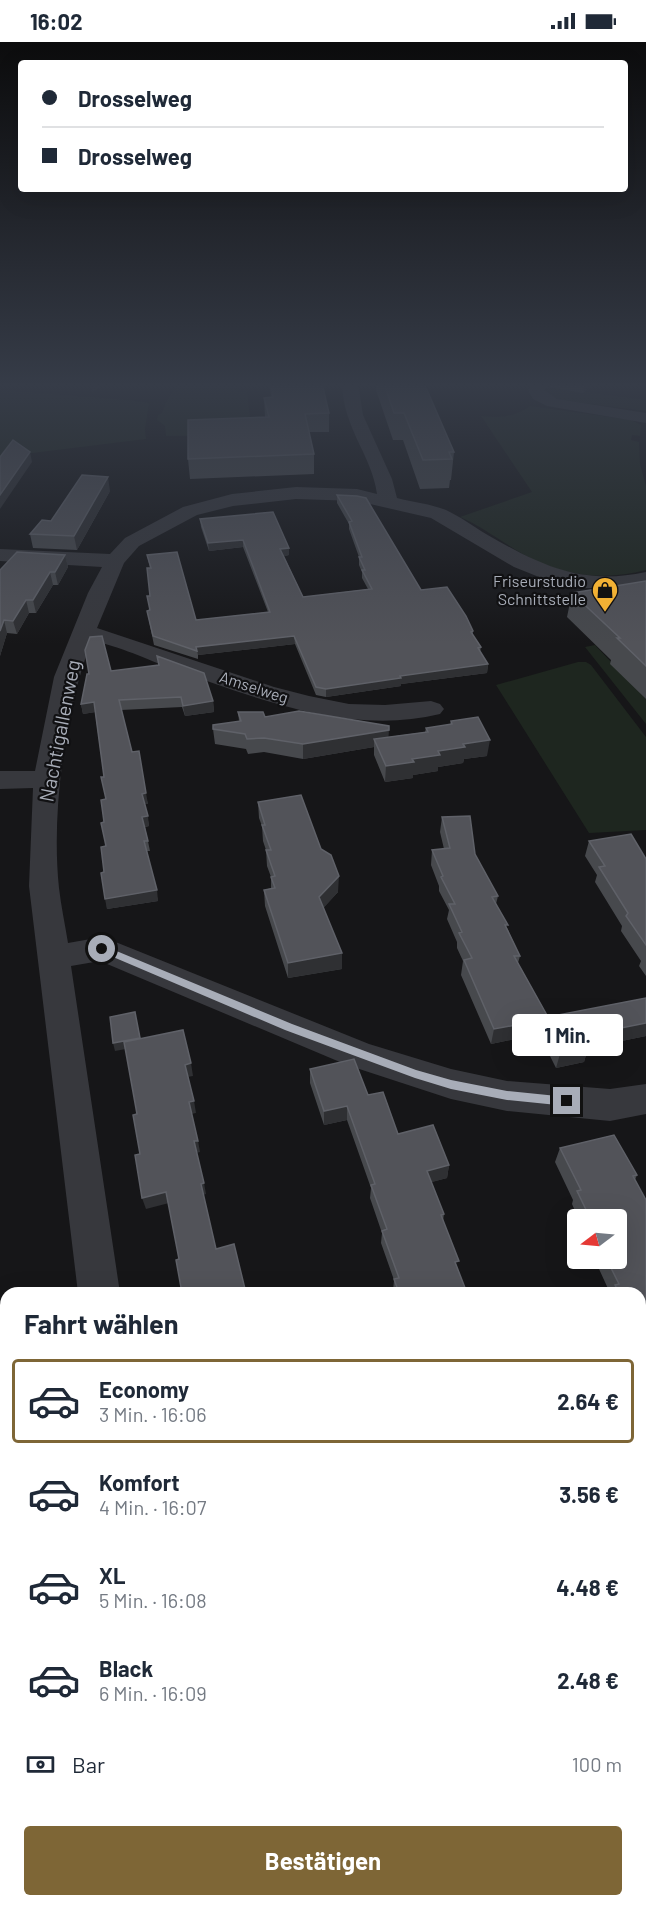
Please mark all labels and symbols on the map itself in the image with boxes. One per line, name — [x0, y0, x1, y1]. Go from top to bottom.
place label: Friseurstudio Schnittstelle — [493, 571, 586, 608]
shop icon: Friseurstudio Schnittstelle — [590, 575, 620, 613]
street label: Nachtigallenweg — [33, 658, 85, 804]
street label: Amselweg — [217, 666, 291, 707]
route start — [88, 935, 115, 962]
callout: 1 Min. — [512, 1014, 622, 1056]
route end — [553, 1087, 580, 1114]
north arrow — [567, 1209, 627, 1269]

